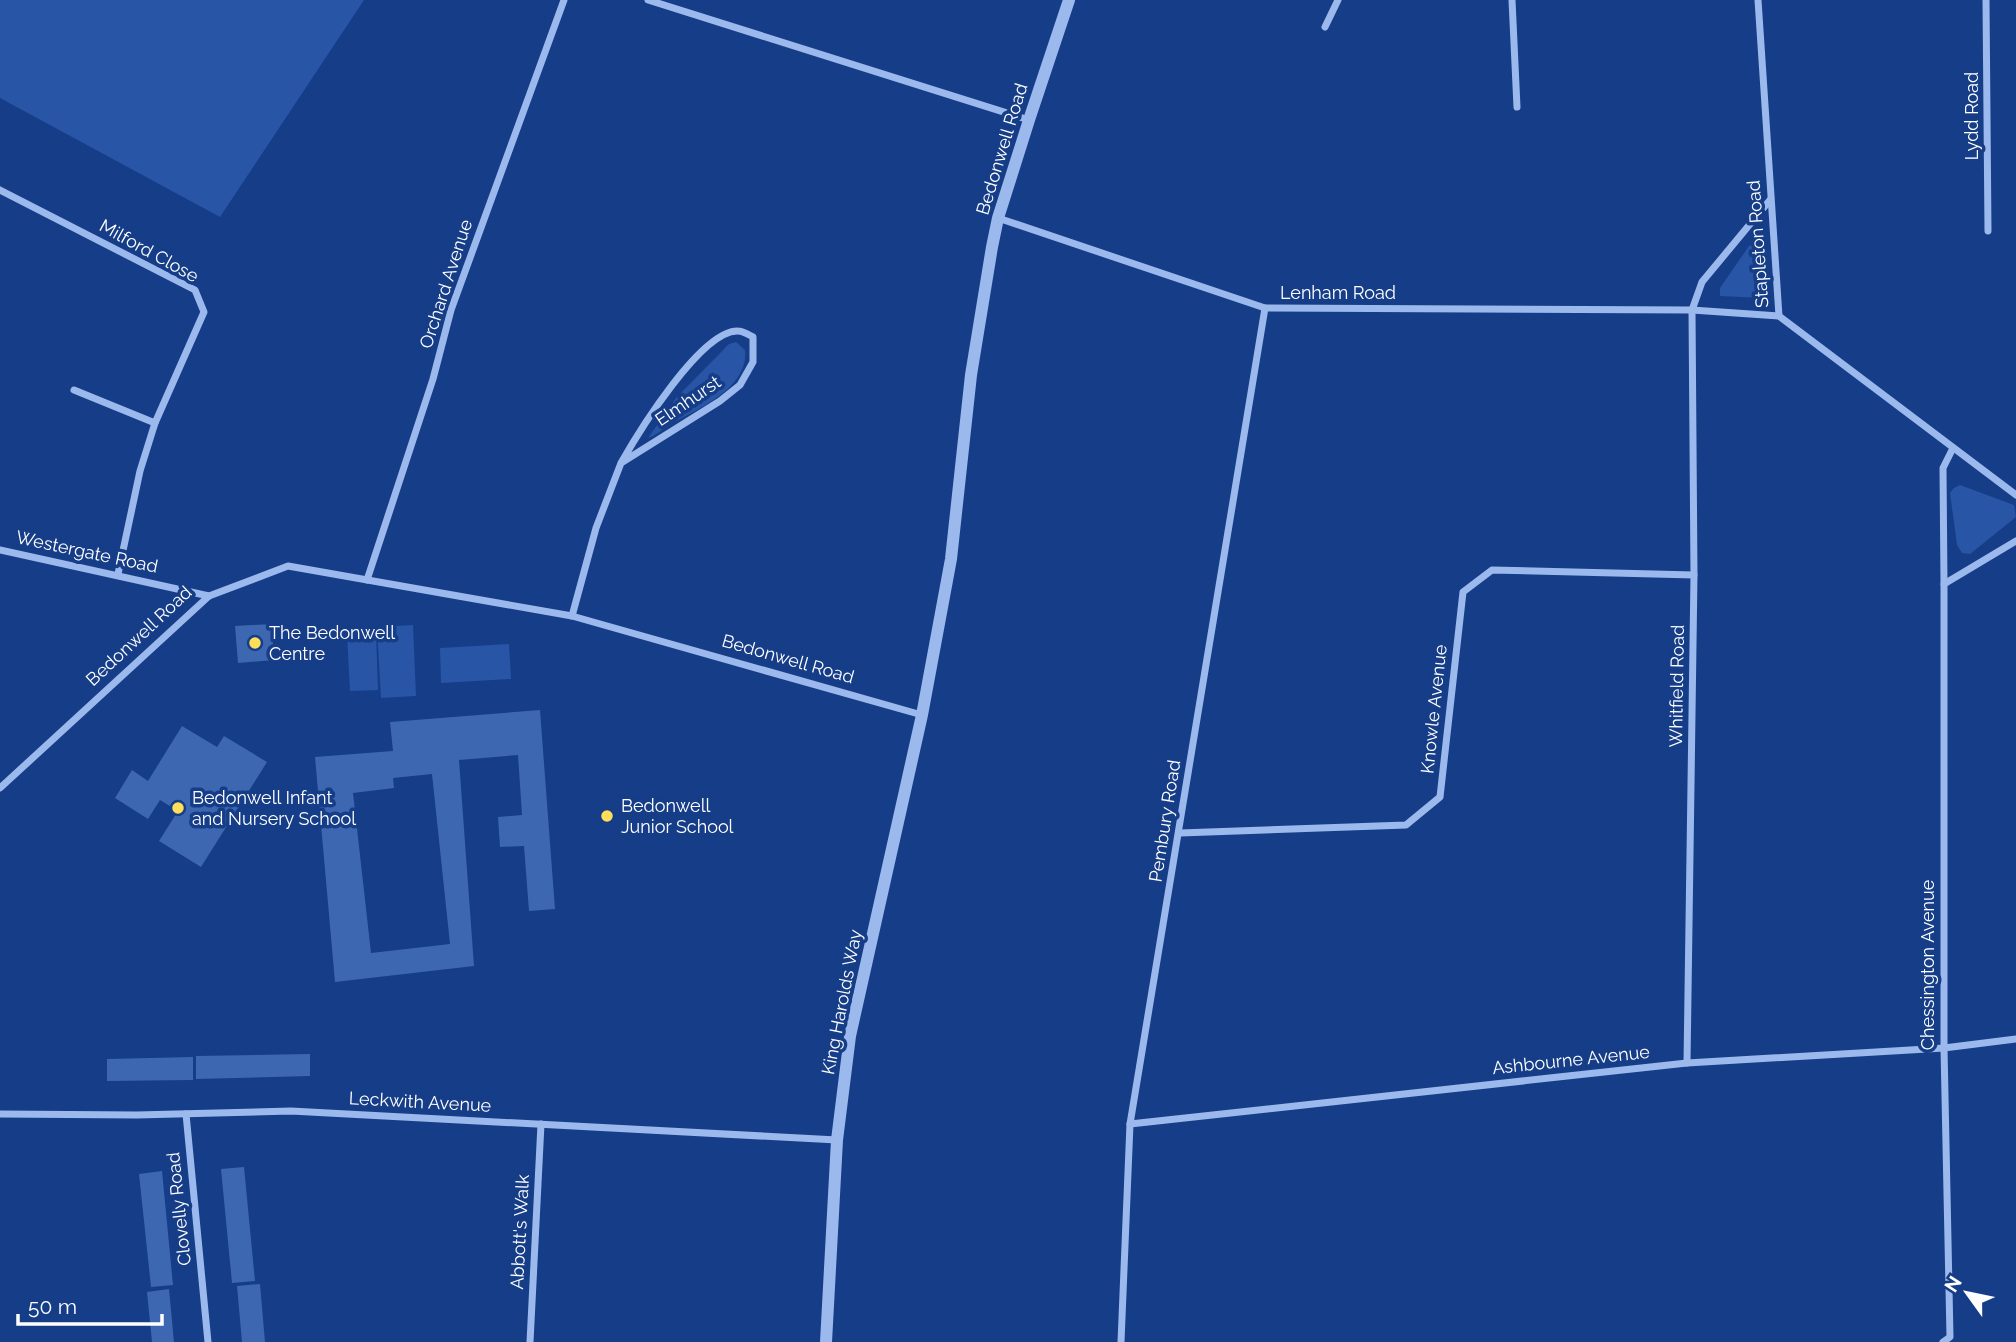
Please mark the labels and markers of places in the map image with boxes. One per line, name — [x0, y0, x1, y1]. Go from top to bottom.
place label: The Bedonwell Centre — [269, 622, 395, 664]
marker: The Bedonwell Centre — [247, 635, 263, 651]
place label: Bedonwell Infant and Nursery School — [192, 787, 356, 829]
place label: Bedonwell Junior School — [621, 795, 734, 837]
marker: Bedonwell Infant and Nursery School — [170, 800, 186, 816]
marker: Bedonwell Junior School — [599, 808, 615, 824]

